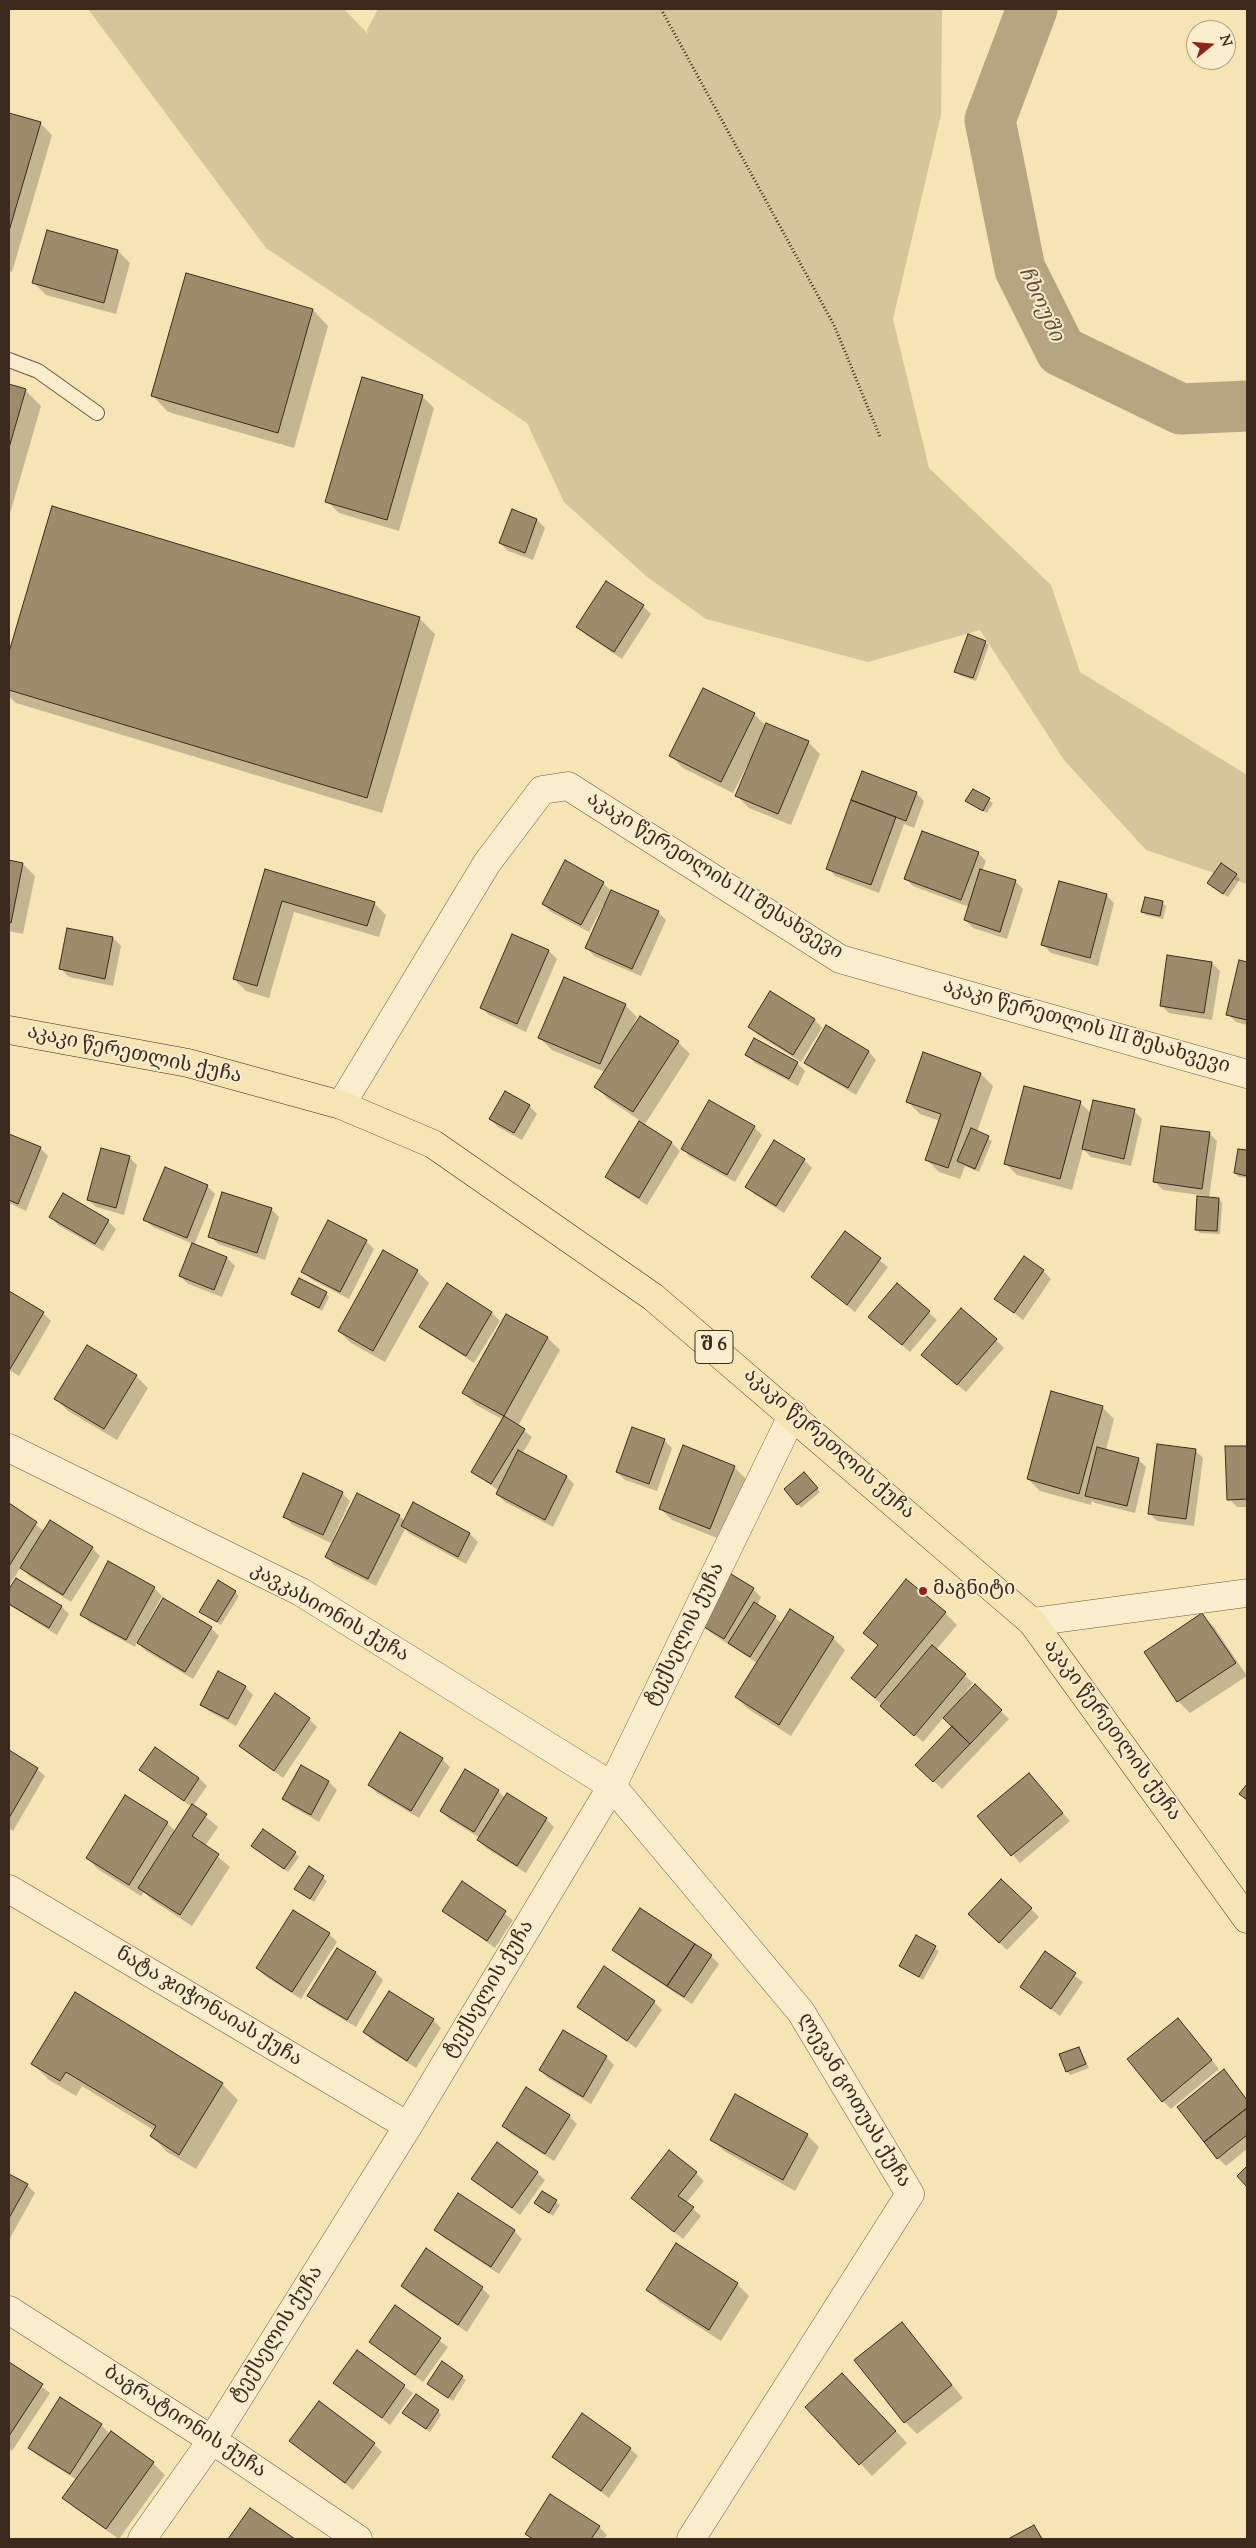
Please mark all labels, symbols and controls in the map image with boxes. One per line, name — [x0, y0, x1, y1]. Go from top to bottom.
north arrow — [1186, 20, 1236, 70]
text: N — [1213, 33, 1236, 49]
water label: ჩხოუში — [1011, 264, 1067, 346]
street label: აკაკი წერეთლის III შესახვევი — [581, 788, 847, 966]
street label: აკაკი წერეთლის III შესახვევი — [940, 975, 1232, 1081]
street label: აკაკი წერეთლის ქუჩა — [25, 1022, 243, 1090]
road number: შ 6 — [695, 1330, 733, 1364]
street label: აკაკი წერეთლის ქუჩა — [738, 1364, 918, 1526]
street label: კავკასიონის ქუჩა — [246, 1559, 412, 1669]
street label: ტექსელის ქუჩა — [641, 1559, 731, 1711]
place label: მაგნიტი — [933, 1579, 1015, 1603]
marker: მაგნიტი — [917, 1585, 929, 1597]
street label: აკაკი წერეთლის ქუჩა — [1037, 1636, 1185, 1826]
street label: ტექსელის ქუჩა — [439, 1917, 541, 2063]
street label: ნატა ჯიჭონაიას ქუჩა — [110, 1943, 306, 2073]
street label: ლევან გოთუას ქუჩა — [791, 2009, 915, 2193]
street label: ტექსელის ქუჩა — [226, 2262, 330, 2408]
street label: ბაგრატიონის ქუჩა — [98, 2362, 270, 2484]

